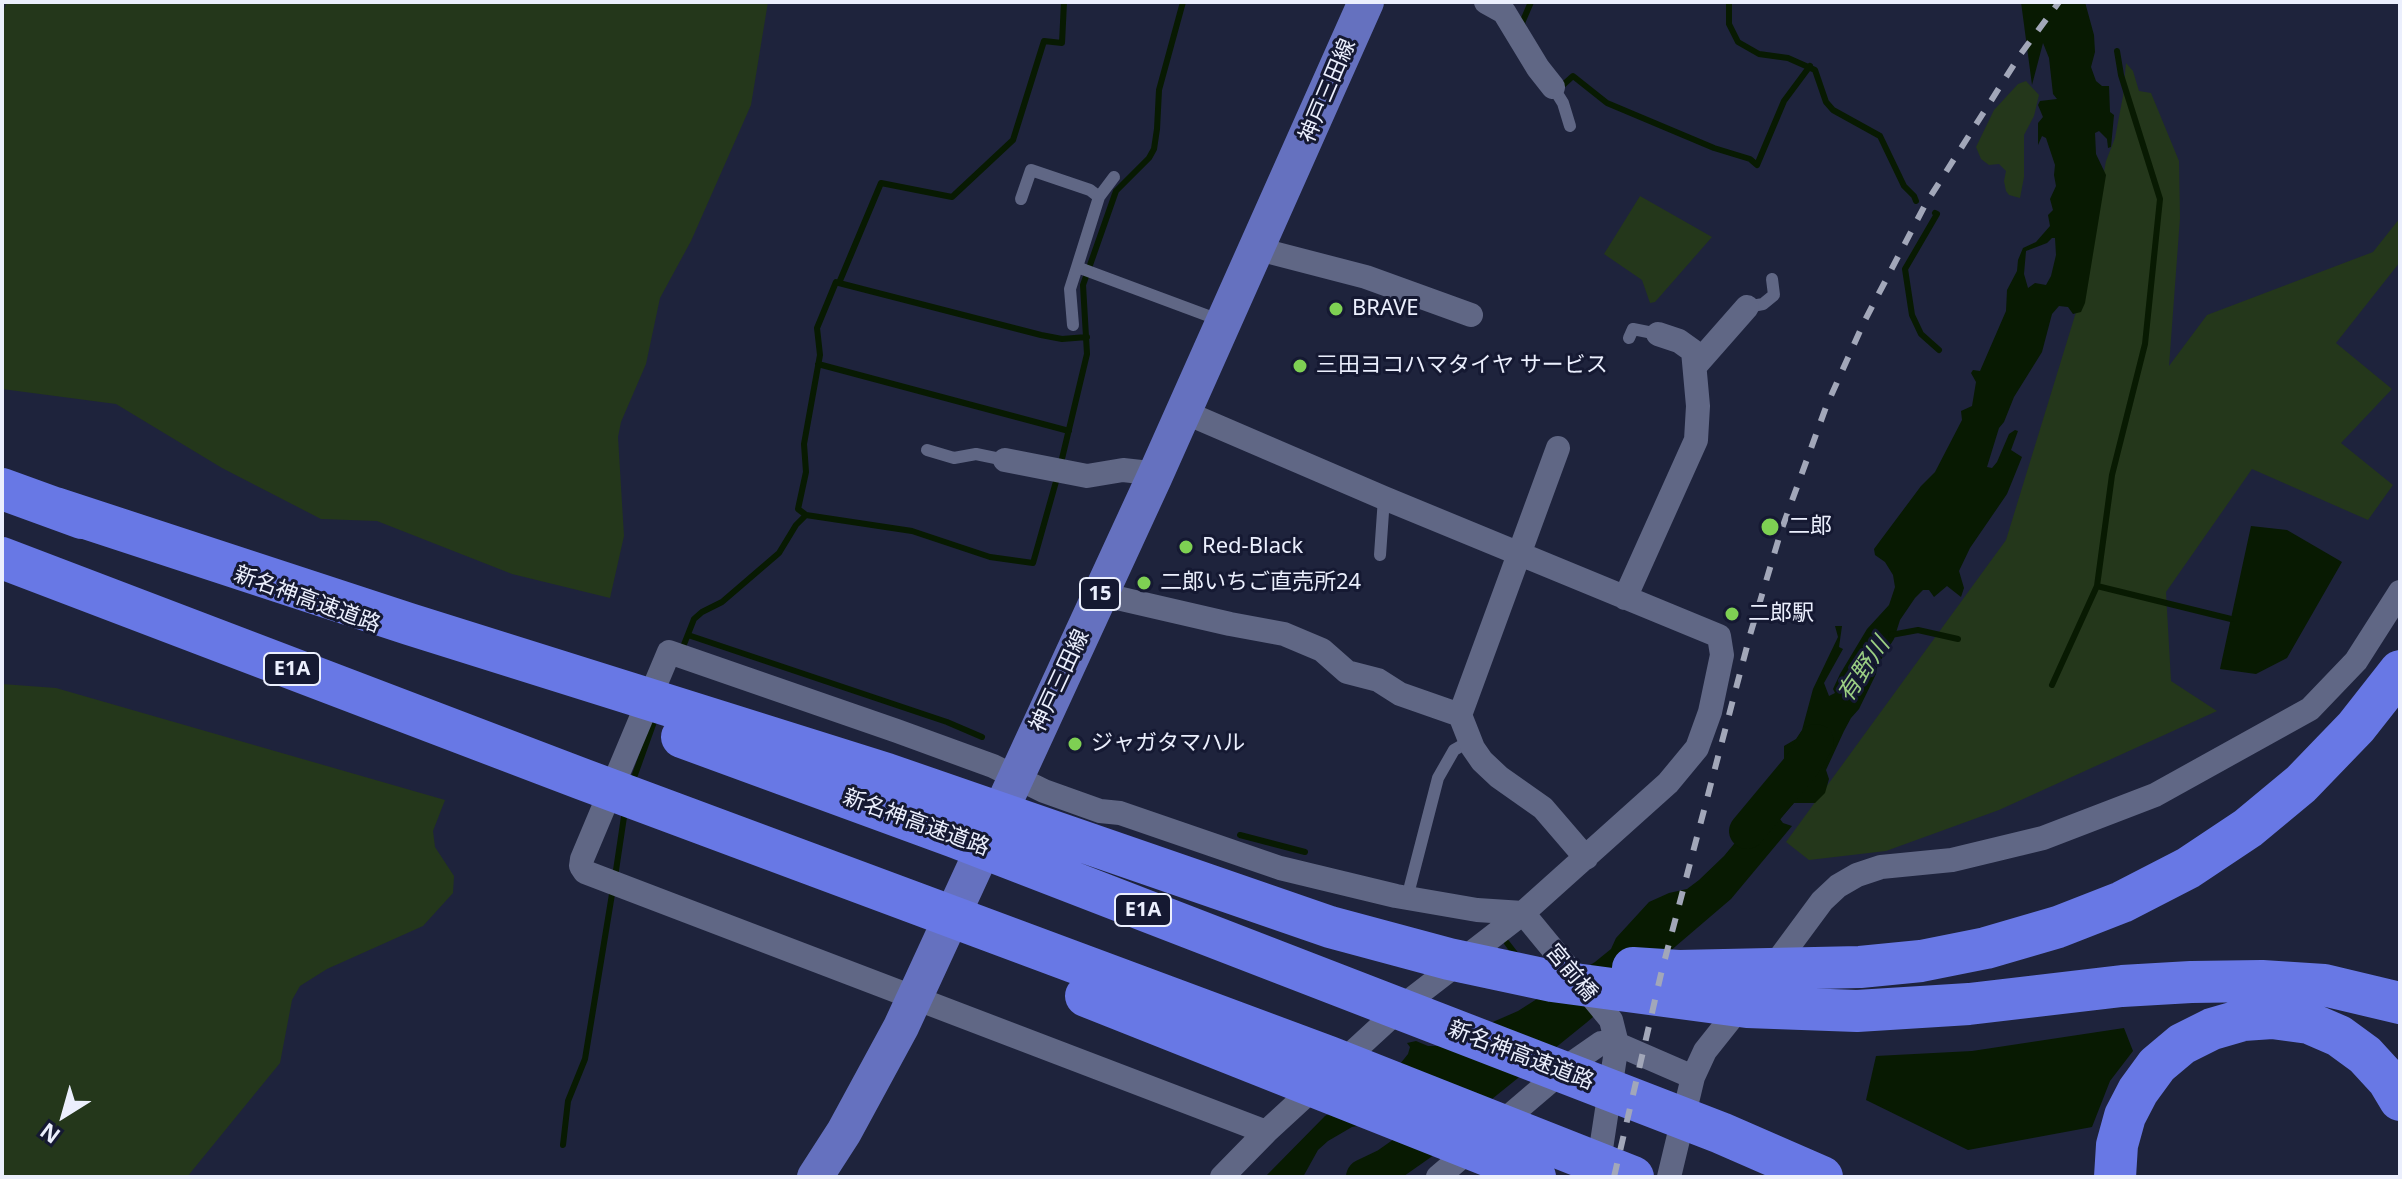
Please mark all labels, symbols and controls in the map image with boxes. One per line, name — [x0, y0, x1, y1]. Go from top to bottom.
street label: 神戸三田線 — [1294, 35, 1362, 147]
place label: BRAVE — [1352, 296, 1419, 322]
marker: BRAVE — [1327, 300, 1345, 318]
place label: 三田ヨコハマタイヤ サービス — [1316, 353, 1608, 379]
marker: 三田ヨコハマタイヤ サービス — [1291, 357, 1309, 375]
place label: 二郎 — [1788, 514, 1832, 540]
marker: 二郎 — [1759, 516, 1781, 538]
place label: Red-Black — [1202, 534, 1303, 560]
marker: Red-Black — [1177, 538, 1195, 556]
street label: 新名神高速道路 — [230, 561, 384, 639]
place label: 二郎いちご直売所24 — [1160, 570, 1361, 596]
marker: 二郎いちご直売所24 — [1135, 574, 1153, 592]
road number: 15 — [1080, 578, 1120, 610]
place label: 二郎駅 — [1748, 601, 1814, 627]
marker: 二郎駅 — [1723, 605, 1741, 623]
street label: 神戸三田線 — [1025, 626, 1095, 736]
water label: 有野川 — [1832, 632, 1896, 708]
road number: E1A — [264, 653, 320, 685]
place label: ジャガタマハル — [1091, 731, 1245, 757]
marker: ジャガタマハル — [1066, 735, 1084, 753]
street label: 新名神高速道路 — [839, 784, 993, 862]
road number: E1A — [1115, 894, 1171, 926]
street label: 宮前橋 — [1540, 939, 1602, 1007]
street label: 新名神高速道路 — [1444, 1016, 1598, 1096]
north arrow — [24, 1075, 104, 1155]
text: N — [33, 1117, 66, 1152]

